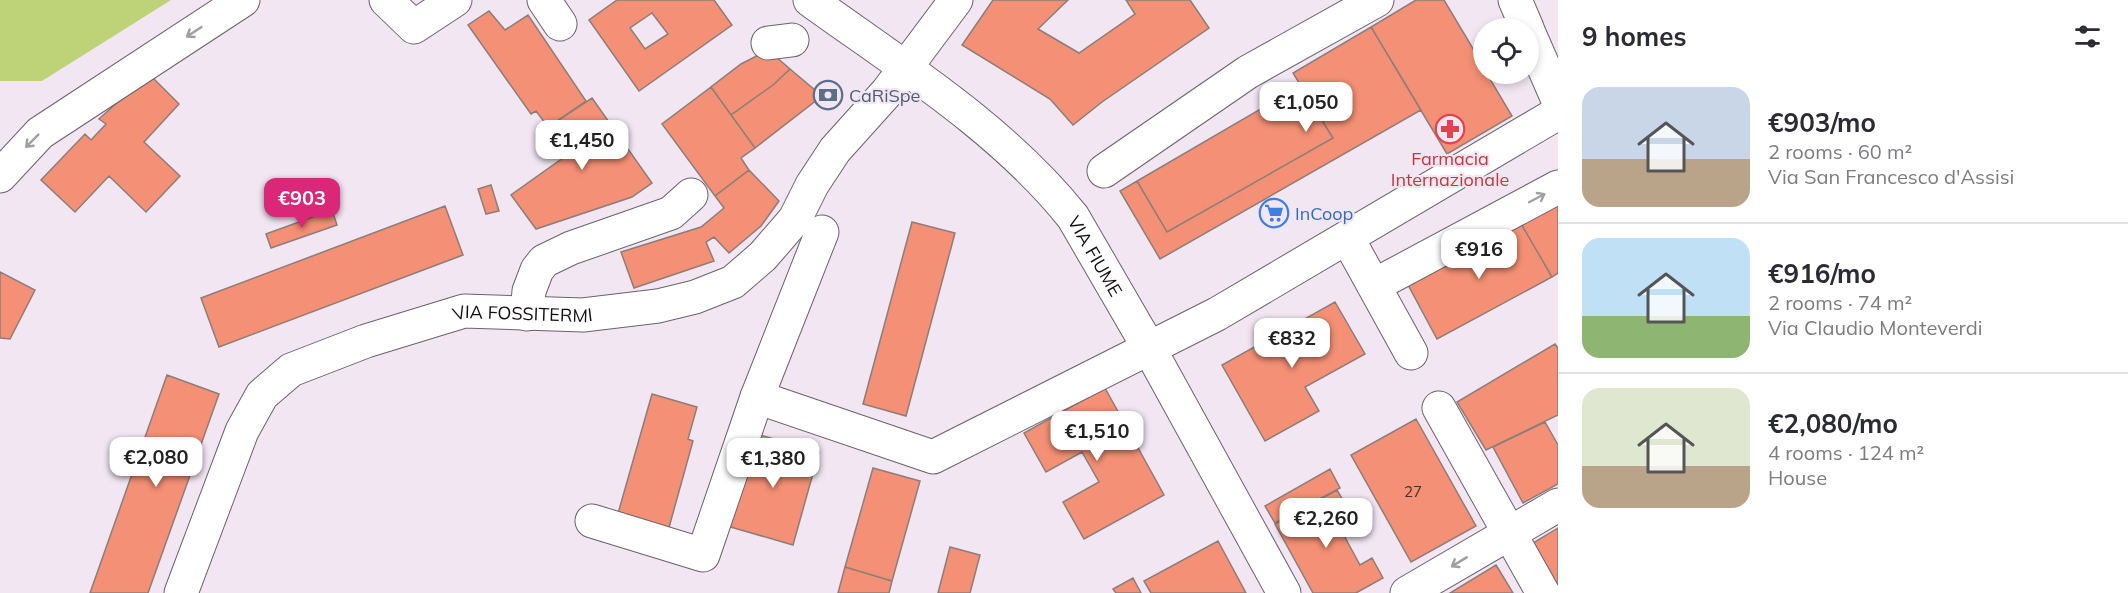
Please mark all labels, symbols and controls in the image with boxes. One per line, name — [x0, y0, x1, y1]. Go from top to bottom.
map controls — [1473, 18, 1539, 84]
button: locate — [1473, 18, 1539, 84]
text: 9 homes — [1582, 20, 1686, 53]
icon: filters — [2071, 20, 2104, 53]
one-way arrow — [186, 26, 203, 38]
bank icon: CaRiSpe — [812, 79, 844, 111]
pin: €1,050 — [1257, 82, 1355, 133]
place label: CaRiSpe — [849, 84, 920, 107]
text: €1,050 — [1274, 89, 1338, 114]
text: €903/mo — [1768, 106, 1876, 139]
icon: home — [1630, 111, 1702, 183]
pharmacy icon: Farmacia Internazionale — [1434, 113, 1466, 145]
pin: €1,450 — [533, 120, 631, 171]
text: €1,450 — [550, 127, 614, 152]
one-way arrow — [25, 133, 40, 148]
text: 2 rooms · 60 m² — [1768, 139, 1912, 164]
place label: Farmacia Internazionale — [1391, 147, 1509, 191]
text: Via San Francesco d'Assisi — [1768, 164, 2014, 189]
pin: €903 — [266, 178, 338, 229]
text: €903 — [278, 185, 326, 210]
one-way arrow — [1528, 192, 1545, 204]
supermarket icon: InCoop — [1258, 197, 1290, 229]
place label: InCoop — [1295, 202, 1353, 225]
street label: VIA FIUME — [1063, 211, 1128, 300]
pin: €916 — [1443, 229, 1515, 280]
text: €916 — [1455, 236, 1503, 261]
text: €916/mo — [1768, 257, 1876, 290]
icon: home — [1630, 262, 1702, 334]
text: 2 rooms · 74 m² — [1768, 290, 1912, 315]
street label: VIA FOSSITERMI — [450, 300, 594, 327]
text: Via Claudio Monteverdi — [1768, 315, 1983, 340]
pin: €832 — [1256, 318, 1328, 369]
text: €832 — [1268, 325, 1316, 350]
text: €2,080/mo — [1768, 407, 1898, 440]
pin: €1,510 — [1048, 411, 1146, 462]
icon: home — [1630, 412, 1702, 484]
text: €1,510 — [1065, 418, 1129, 443]
pin: €2,080 — [107, 437, 205, 488]
pin: €1,380 — [724, 438, 822, 489]
text: 4 rooms · 124 m² — [1768, 440, 1924, 465]
text: €2,080 — [124, 444, 188, 469]
text: €1,380 — [741, 445, 805, 470]
text: House — [1768, 465, 1827, 490]
house number: 27 — [1404, 482, 1422, 501]
pin: €2,260 — [1277, 498, 1375, 549]
text: €2,260 — [1294, 505, 1358, 530]
one-way arrow — [1451, 556, 1468, 568]

